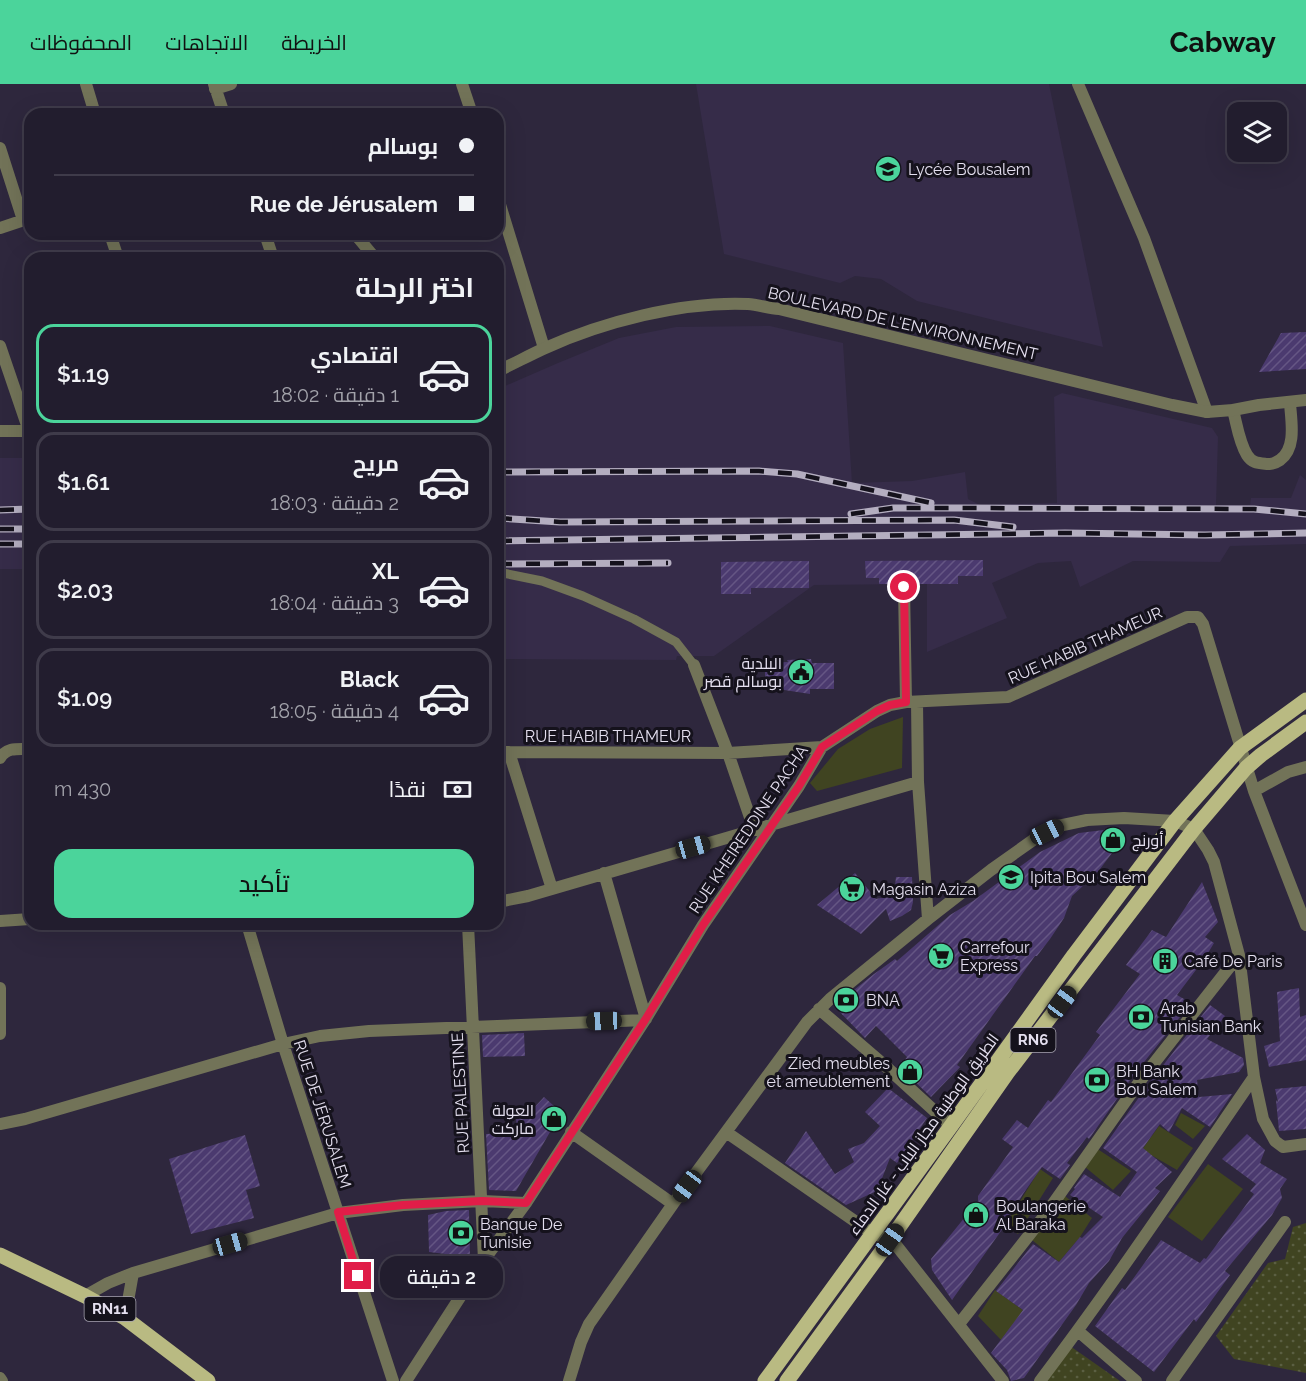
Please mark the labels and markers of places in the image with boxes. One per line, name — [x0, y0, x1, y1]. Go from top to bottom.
school or university icon: Lycée Bousalem — [873, 154, 903, 184]
place label: Lycée Bousalem — [908, 160, 1031, 179]
place label: البلدية بوسالم قصر — [703, 654, 782, 693]
public building icon: البلدية بوسالم قصر — [786, 657, 816, 687]
shop icon: أورنج — [1098, 825, 1128, 855]
place label: أورنج — [1132, 831, 1164, 852]
school or university icon: Ipita Bou Salem — [996, 862, 1026, 892]
place label: Ipita Bou Salem — [1030, 868, 1146, 887]
supermarket icon: Magasin Aziza — [837, 874, 867, 904]
place label: Magasin Aziza — [872, 880, 976, 899]
place label: Carrefour Express — [960, 938, 1030, 975]
supermarket icon: Carrefour Express — [926, 941, 956, 971]
building icon: Café De Paris — [1150, 946, 1180, 976]
place label: Café De Paris — [1184, 952, 1283, 971]
bank icon: BNA — [831, 985, 861, 1015]
place label: BNA — [866, 991, 900, 1010]
place label: Arab Tunisian Bank — [1160, 999, 1262, 1036]
bank icon: Arab Tunisian Bank — [1126, 1002, 1156, 1032]
place label: Zied meubles et ameublement — [767, 1054, 891, 1091]
shop icon: Zied meubles et ameublement — [895, 1057, 925, 1087]
place label: BH Bank Bou Salem — [1116, 1062, 1197, 1099]
bank icon: BH Bank Bou Salem — [1082, 1065, 1112, 1095]
place label: العولة ماركت — [492, 1101, 534, 1138]
shop icon: العولة ماركت — [539, 1104, 569, 1134]
place label: Boulangerie Al Baraka — [996, 1197, 1086, 1234]
shop icon: Boulangerie Al Baraka — [961, 1200, 991, 1230]
place label: Banque De Tunisie — [480, 1215, 562, 1252]
bank icon: Banque De Tunisie — [446, 1218, 476, 1248]

